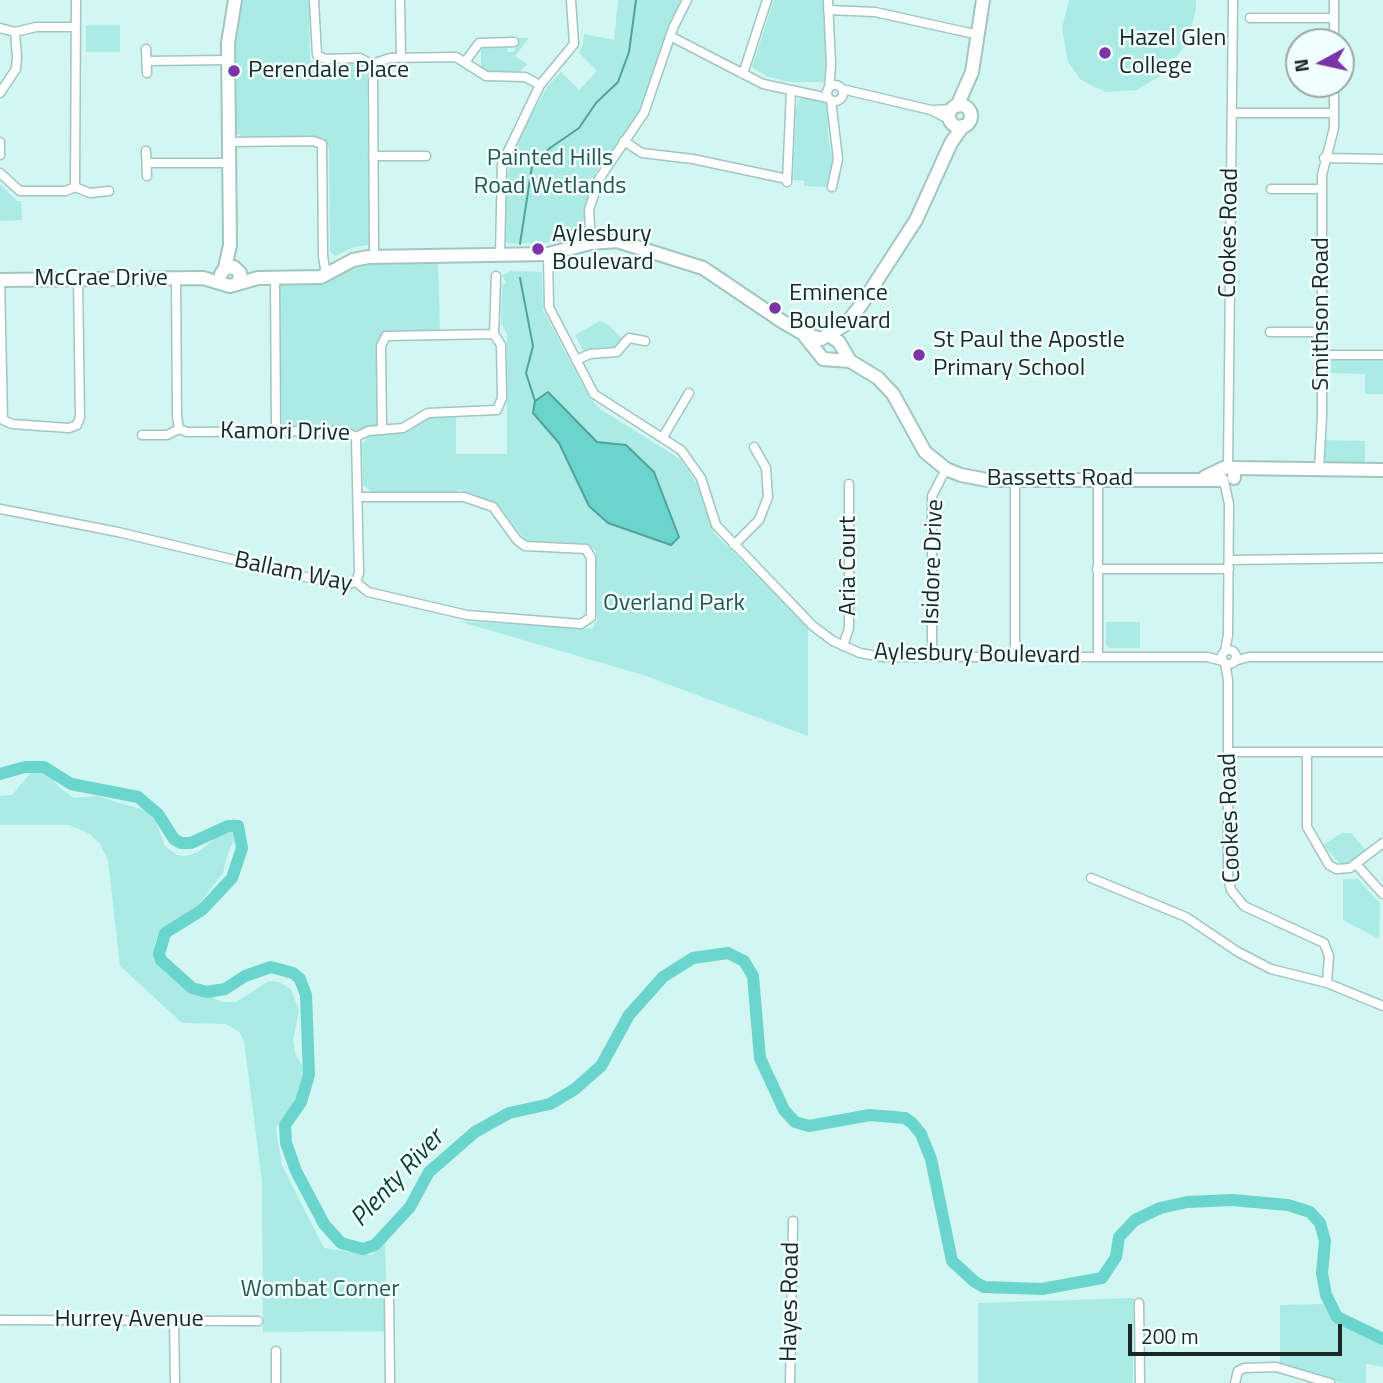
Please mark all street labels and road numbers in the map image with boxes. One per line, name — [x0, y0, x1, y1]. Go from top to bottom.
street label: Cookes Road — [1214, 168, 1246, 298]
street label: Smithson Road — [1308, 237, 1336, 391]
street label: McCrae Drive — [34, 265, 168, 293]
street label: Kamori Drive — [220, 417, 350, 449]
street label: Bassetts Road — [987, 465, 1133, 493]
street label: Isidore Drive — [917, 499, 951, 625]
street label: Aria Court — [835, 516, 863, 616]
street label: Ballam Way — [231, 546, 355, 600]
street label: Aylesbury Boulevard — [873, 639, 1081, 671]
street label: Cookes Road — [1214, 753, 1248, 883]
street label: Hayes Road — [776, 1242, 806, 1362]
street label: Hurrey Avenue — [54, 1306, 204, 1334]

